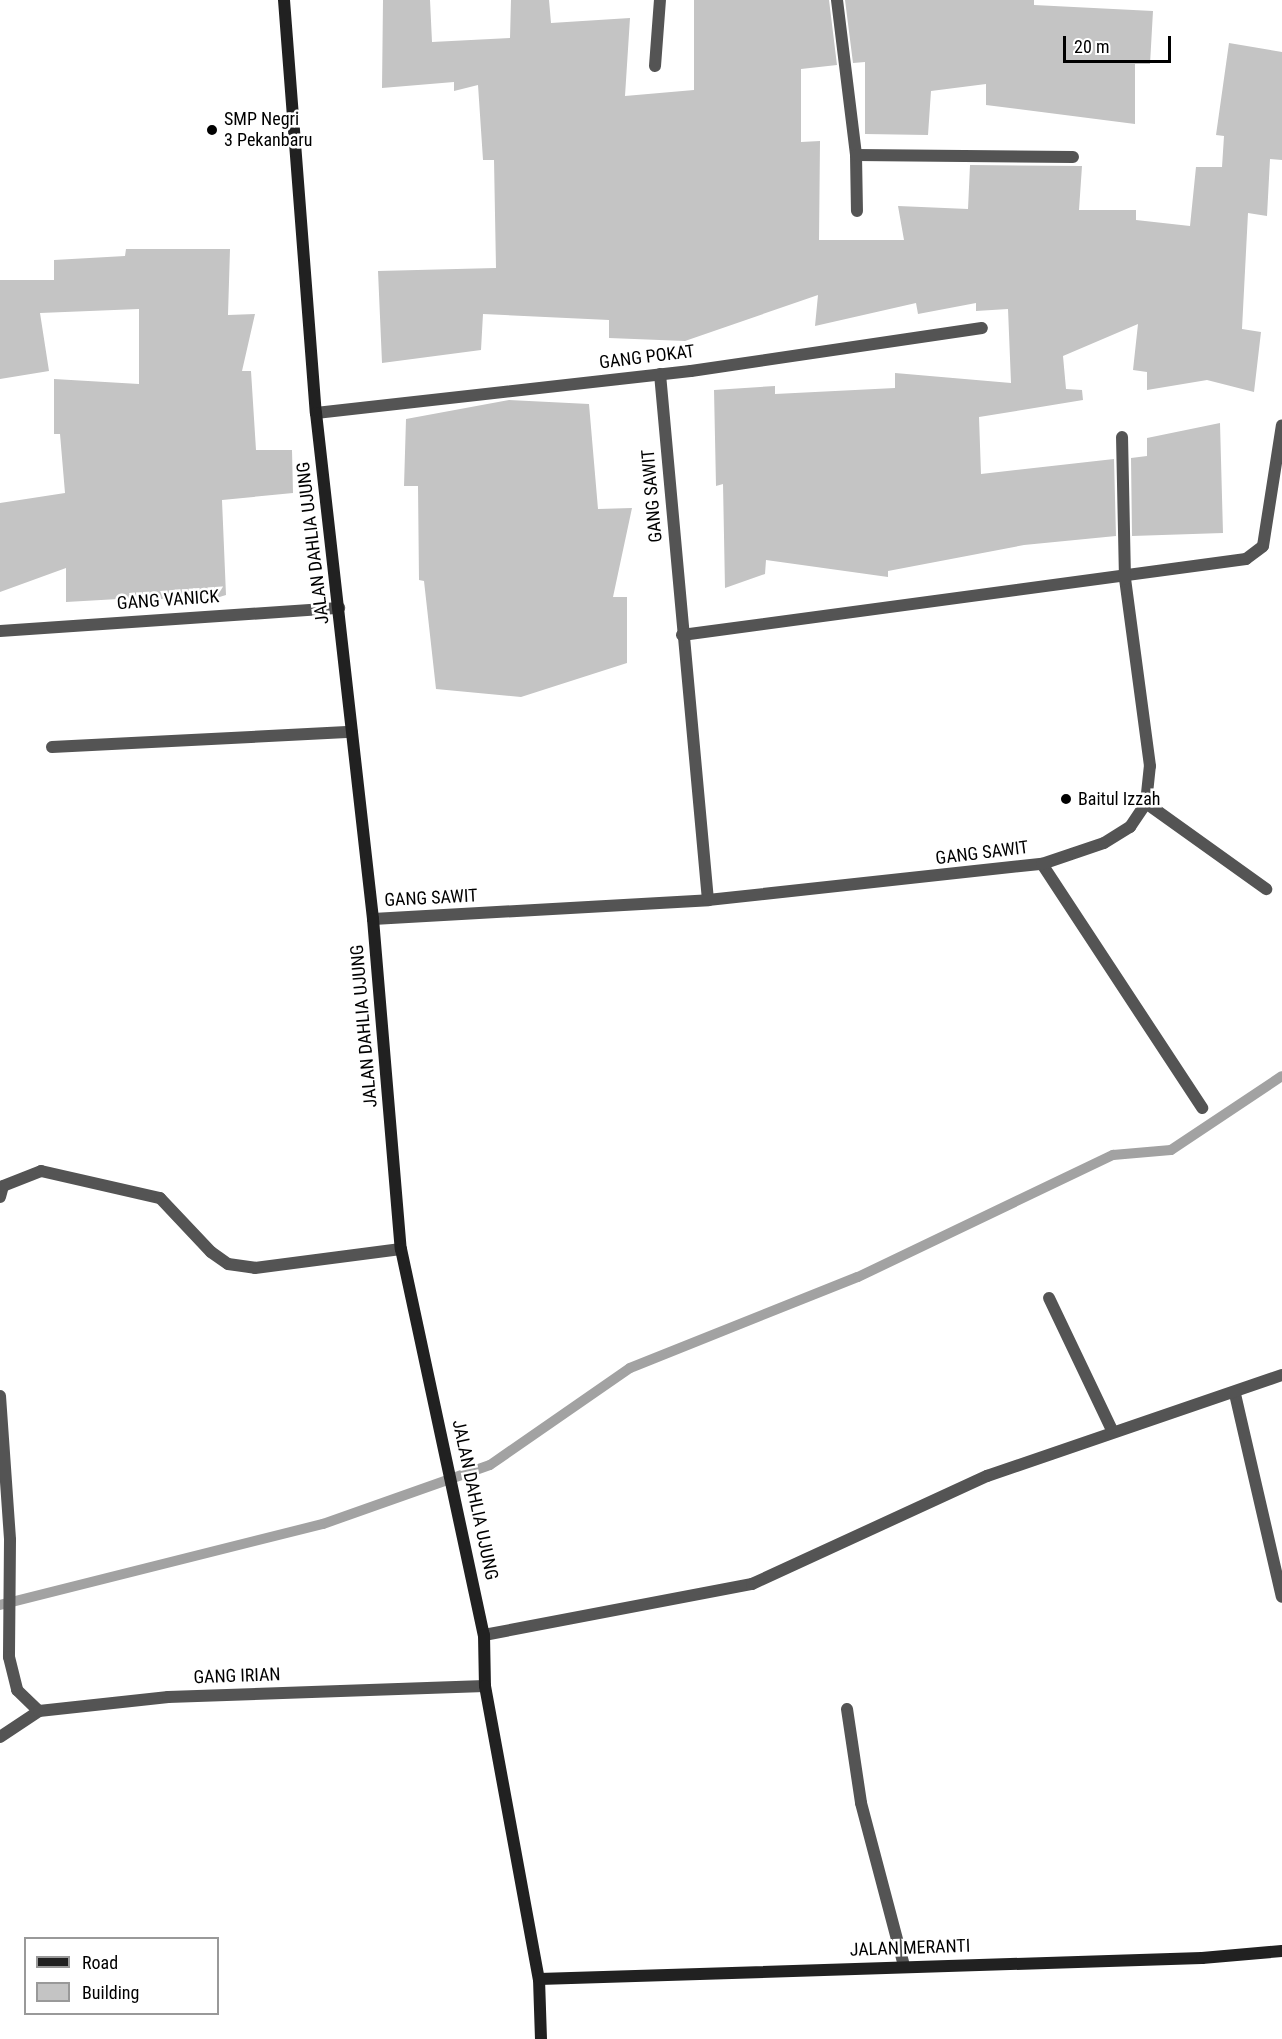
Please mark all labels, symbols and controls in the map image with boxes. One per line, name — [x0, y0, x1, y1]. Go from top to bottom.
scale bar — [1066, 24, 1174, 62]
text: 20 m — [1074, 36, 1109, 57]
place label: SMP Negri 3 Pekanbaru — [224, 109, 312, 152]
marker: SMP Negri 3 Pekanbaru — [205, 123, 219, 137]
street label: GANG POKAT — [598, 340, 696, 374]
street label: GANG SAWIT — [637, 449, 667, 543]
street label: JALAN DAHLIA UJUNG — [292, 461, 334, 625]
street label: GANG VANICK — [116, 586, 220, 614]
place label: Baitul Izzah — [1078, 788, 1160, 810]
marker: Baitul Izzah — [1059, 792, 1073, 806]
street label: GANG SAWIT — [934, 837, 1030, 869]
street label: GANG SAWIT — [384, 885, 478, 911]
street label: JALAN DAHLIA UJUNG — [346, 944, 382, 1108]
street label: JALAN DAHLIA UJUNG — [447, 1418, 503, 1582]
street label: GANG IRIAN — [193, 1664, 281, 1688]
street label: JALAN MERANTI — [849, 1935, 971, 1961]
legend — [24, 1937, 219, 2015]
text: Road — [82, 1952, 118, 1973]
text: Building — [82, 1982, 139, 2003]

